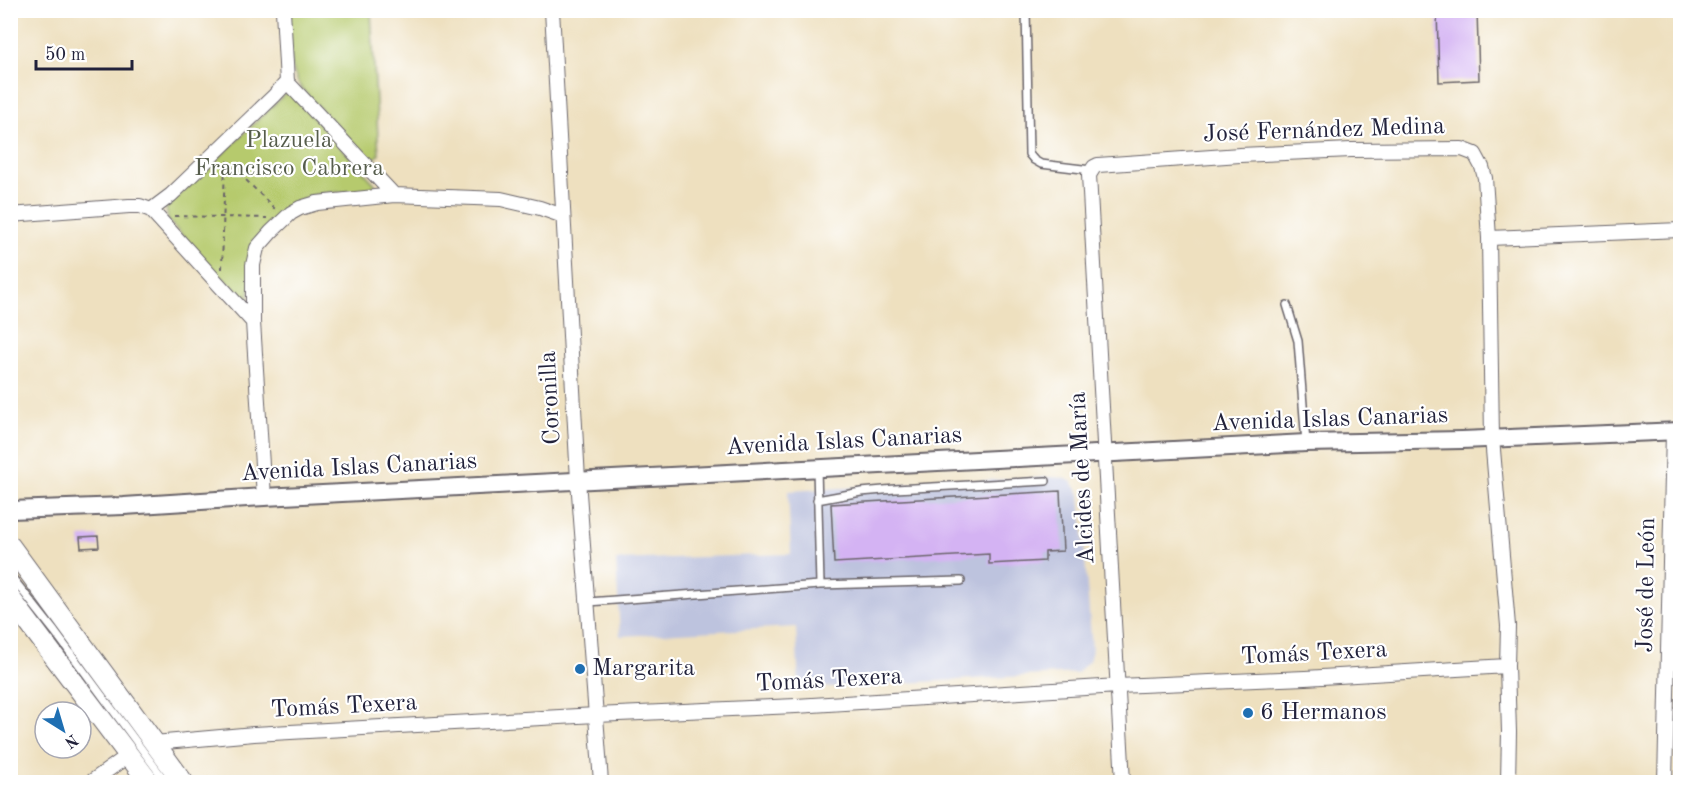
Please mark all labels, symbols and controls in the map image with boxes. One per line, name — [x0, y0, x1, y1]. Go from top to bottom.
scale bar — [36, 33, 132, 71]
text: 50 m — [45, 46, 85, 64]
street label: José Fernández Medina — [1203, 115, 1445, 147]
park label: Plazuela Francisco Cabrera — [194, 129, 384, 181]
street label: Coronilla — [537, 350, 565, 446]
street label: Alcides de María — [1066, 391, 1100, 565]
street label: Avenida Islas Canarias — [1211, 404, 1449, 436]
street label: Avenida Islas Canarias — [725, 424, 963, 460]
street label: Avenida Islas Canarias — [240, 450, 478, 486]
street label: José de León — [1634, 517, 1660, 653]
street label: Tomás Texera — [1240, 638, 1388, 670]
place label: Margarita — [592, 657, 695, 681]
marker: Margarita — [573, 662, 587, 676]
street label: Tomás Texera — [755, 665, 903, 697]
street label: Tomás Texera — [270, 691, 418, 723]
north arrow — [33, 700, 93, 760]
place label: 6 Hermanos — [1260, 701, 1387, 725]
marker: 6 Hermanos — [1241, 706, 1255, 720]
text: N — [61, 730, 81, 751]

